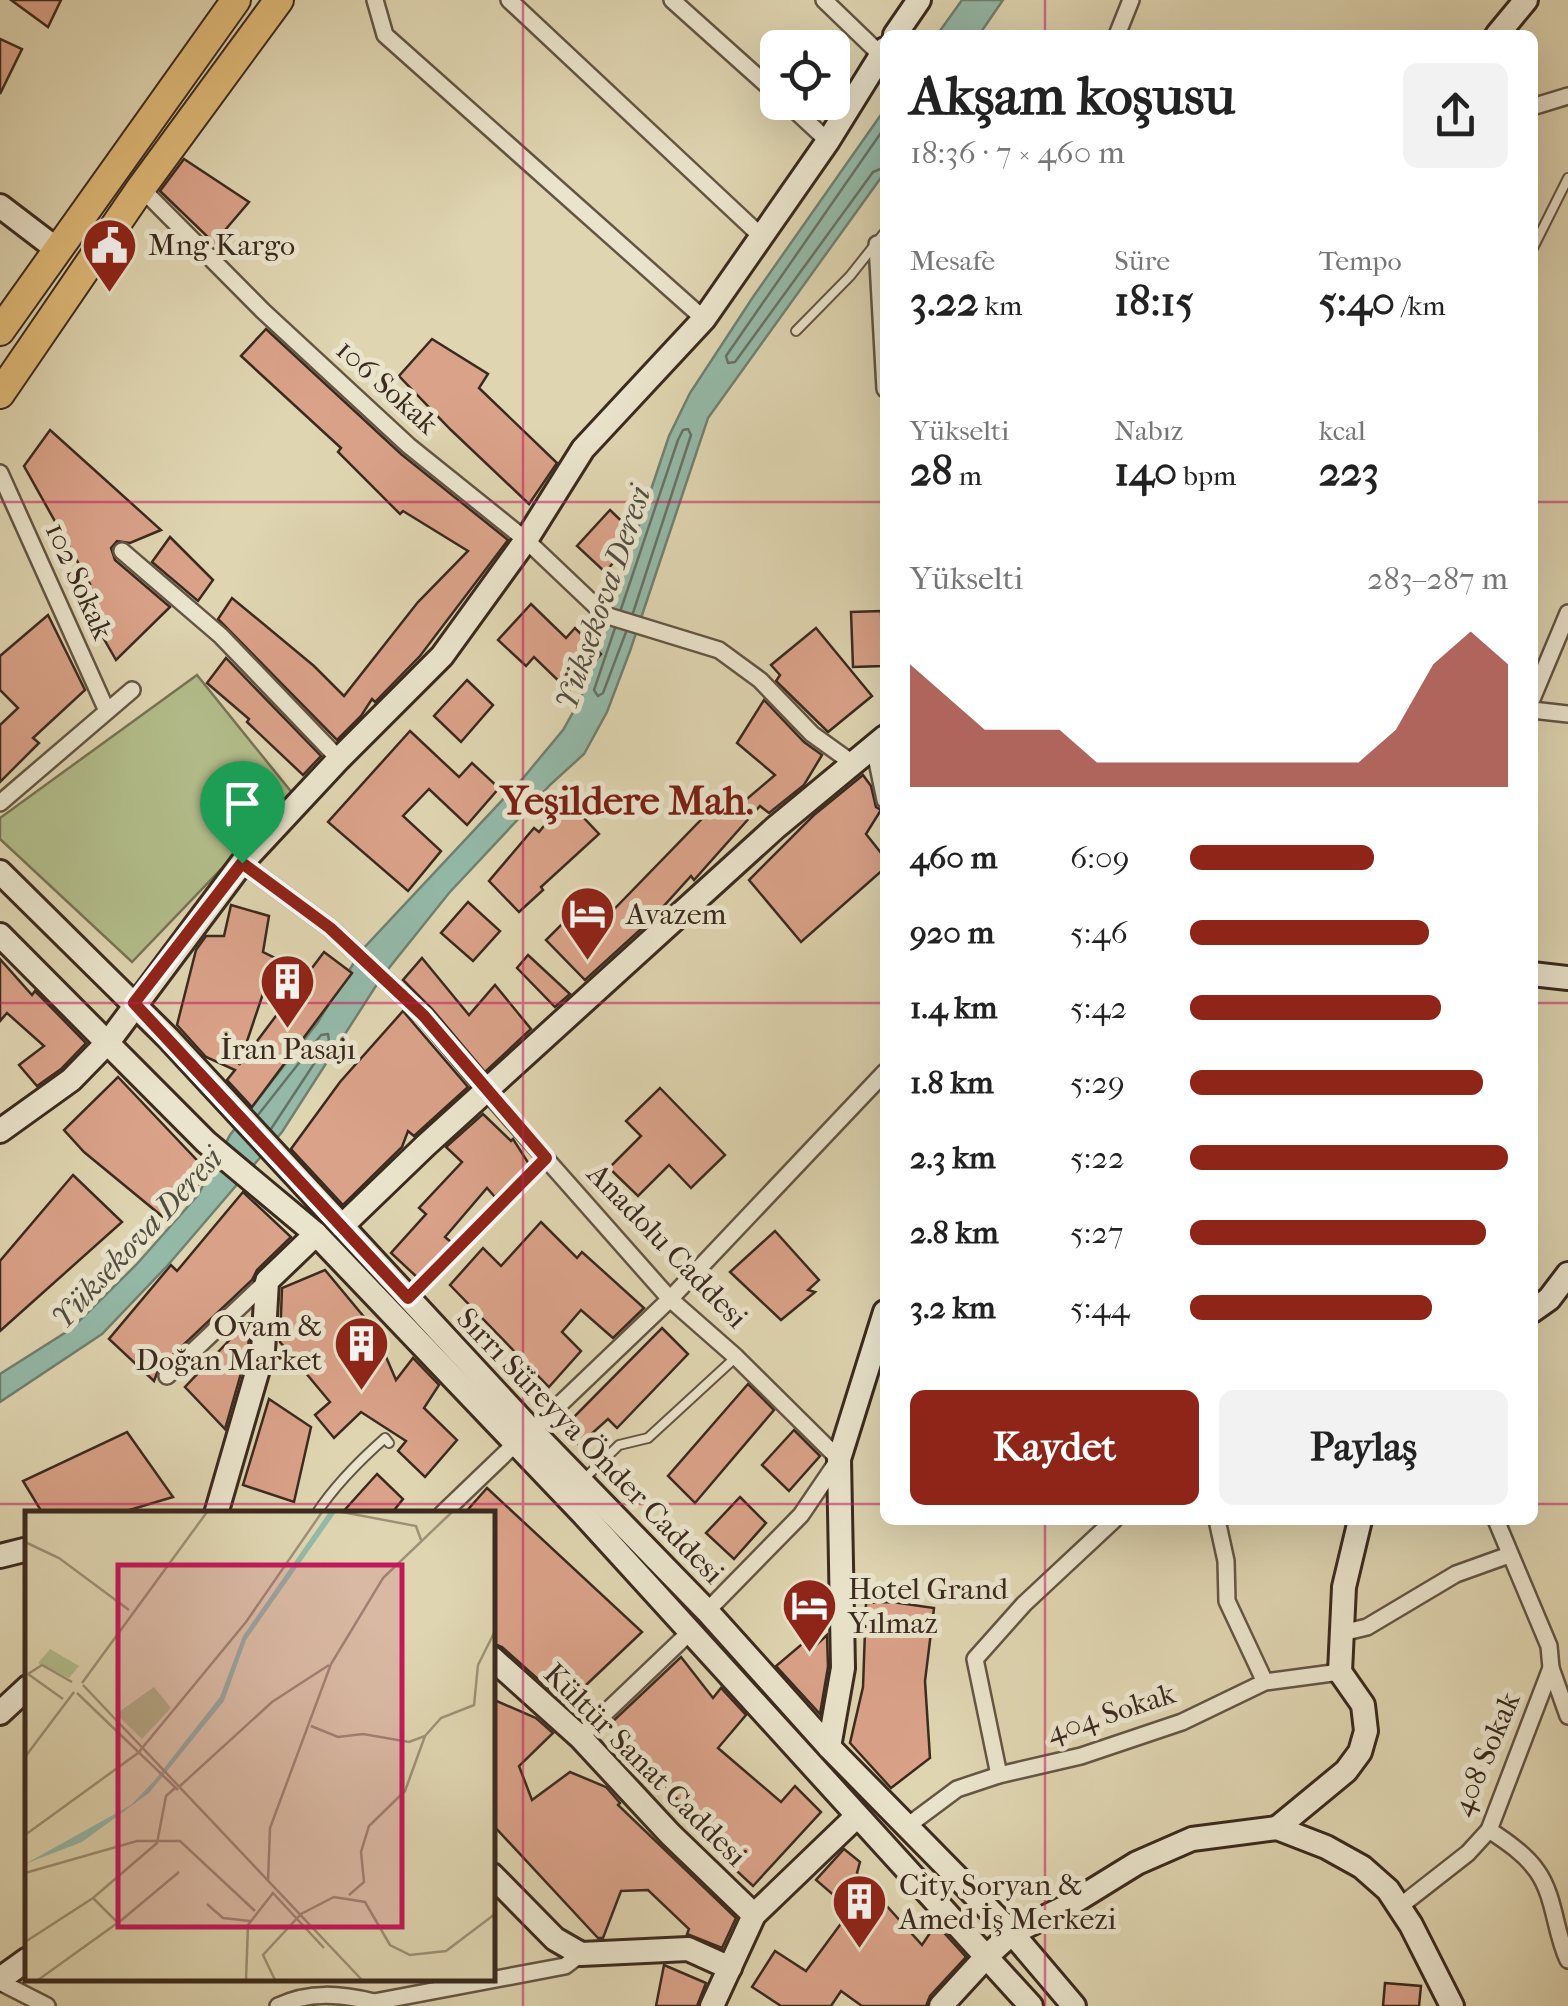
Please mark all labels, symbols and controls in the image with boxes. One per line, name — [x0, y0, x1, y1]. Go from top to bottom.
map controls — [760, 30, 850, 120]
button: locate — [760, 30, 850, 120]
button: share — [1403, 63, 1508, 168]
text: Akşam koşusu — [910, 64, 1235, 128]
text: 18:36 · 7 × 460 m — [910, 134, 1125, 171]
public building icon: Mng Kargo — [79, 215, 139, 294]
place label: Mng Kargo — [148, 228, 295, 263]
text: Mesafe — [910, 244, 995, 277]
text: Süre — [1114, 244, 1170, 277]
text: Tempo — [1319, 244, 1402, 277]
text: 3.22 — [910, 277, 979, 326]
text: 18:15 — [1114, 277, 1194, 326]
text: 5:40 — [1319, 277, 1395, 326]
text: km — [979, 289, 1022, 322]
text: /km — [1395, 289, 1445, 322]
street label: 106 Sokak — [329, 332, 446, 442]
text: Yükselti — [910, 414, 1009, 447]
text: Nabız — [1114, 414, 1183, 447]
text: kcal — [1319, 414, 1366, 447]
text: 28 — [910, 447, 953, 496]
text: 140 — [1114, 447, 1177, 496]
text: 223 — [1319, 447, 1379, 496]
text: m — [953, 459, 982, 492]
text: bpm — [1177, 459, 1236, 492]
water label: Yüksekova Deresi — [547, 479, 659, 714]
street label: 102 Sokak — [38, 517, 120, 645]
text: Yükselti — [910, 560, 1023, 597]
text: 283–287 m — [1367, 560, 1508, 597]
pin — [200, 761, 285, 864]
icon: arrive — [215, 776, 270, 831]
district label: Yeşildere Mah. — [499, 778, 753, 825]
text: 460 m — [910, 839, 997, 876]
text: 6:09 — [1070, 839, 1130, 876]
hotel icon: Avazem — [557, 884, 617, 963]
place label: Avazem — [625, 897, 727, 932]
text: 920 m — [910, 914, 994, 951]
text: 5:46 — [1070, 914, 1128, 951]
building icon: İran Pasajı — [258, 951, 318, 1030]
text: 1.4 km — [910, 989, 997, 1026]
text: 5:42 — [1070, 989, 1127, 1026]
place label: İran Pasajı — [220, 1032, 356, 1067]
text: 1.8 km — [910, 1064, 994, 1101]
text: 5:29 — [1070, 1064, 1125, 1101]
water label: Yüksekova Deresi — [44, 1138, 232, 1336]
text: 2.3 km — [910, 1139, 996, 1176]
text: 5:22 — [1070, 1139, 1124, 1176]
street label: Anadolu Caddesi — [579, 1156, 754, 1336]
text: 2.8 km — [910, 1214, 999, 1251]
text: 5:27 — [1070, 1214, 1123, 1251]
text: 3.2 km — [910, 1289, 996, 1326]
text: 5:44 — [1070, 1289, 1130, 1326]
street label: Sırrı Süreyya Önder Caddesi — [449, 1301, 731, 1591]
place label: Ovam & Doğan Market — [136, 1309, 322, 1378]
building icon: Ovam & Doğan Market — [331, 1313, 391, 1392]
button: Kaydet — [910, 1390, 1199, 1505]
button: Paylaş — [1219, 1390, 1508, 1505]
inset map — [25, 1511, 495, 1981]
place label: Hotel Grand Yılmaz — [847, 1572, 1009, 1641]
hotel icon: Hotel Grand Yılmaz — [779, 1576, 839, 1655]
street label: Kültür Sanat Caddesi — [536, 1656, 754, 1874]
street label: 404 Sokak — [1042, 1676, 1180, 1750]
street label: 408 Sokak — [1444, 1686, 1528, 1821]
place label: City Soryan & Amed İş Merkezi — [898, 1868, 1117, 1937]
building icon: City Soryan & Amed İş Merkezi — [830, 1872, 890, 1951]

